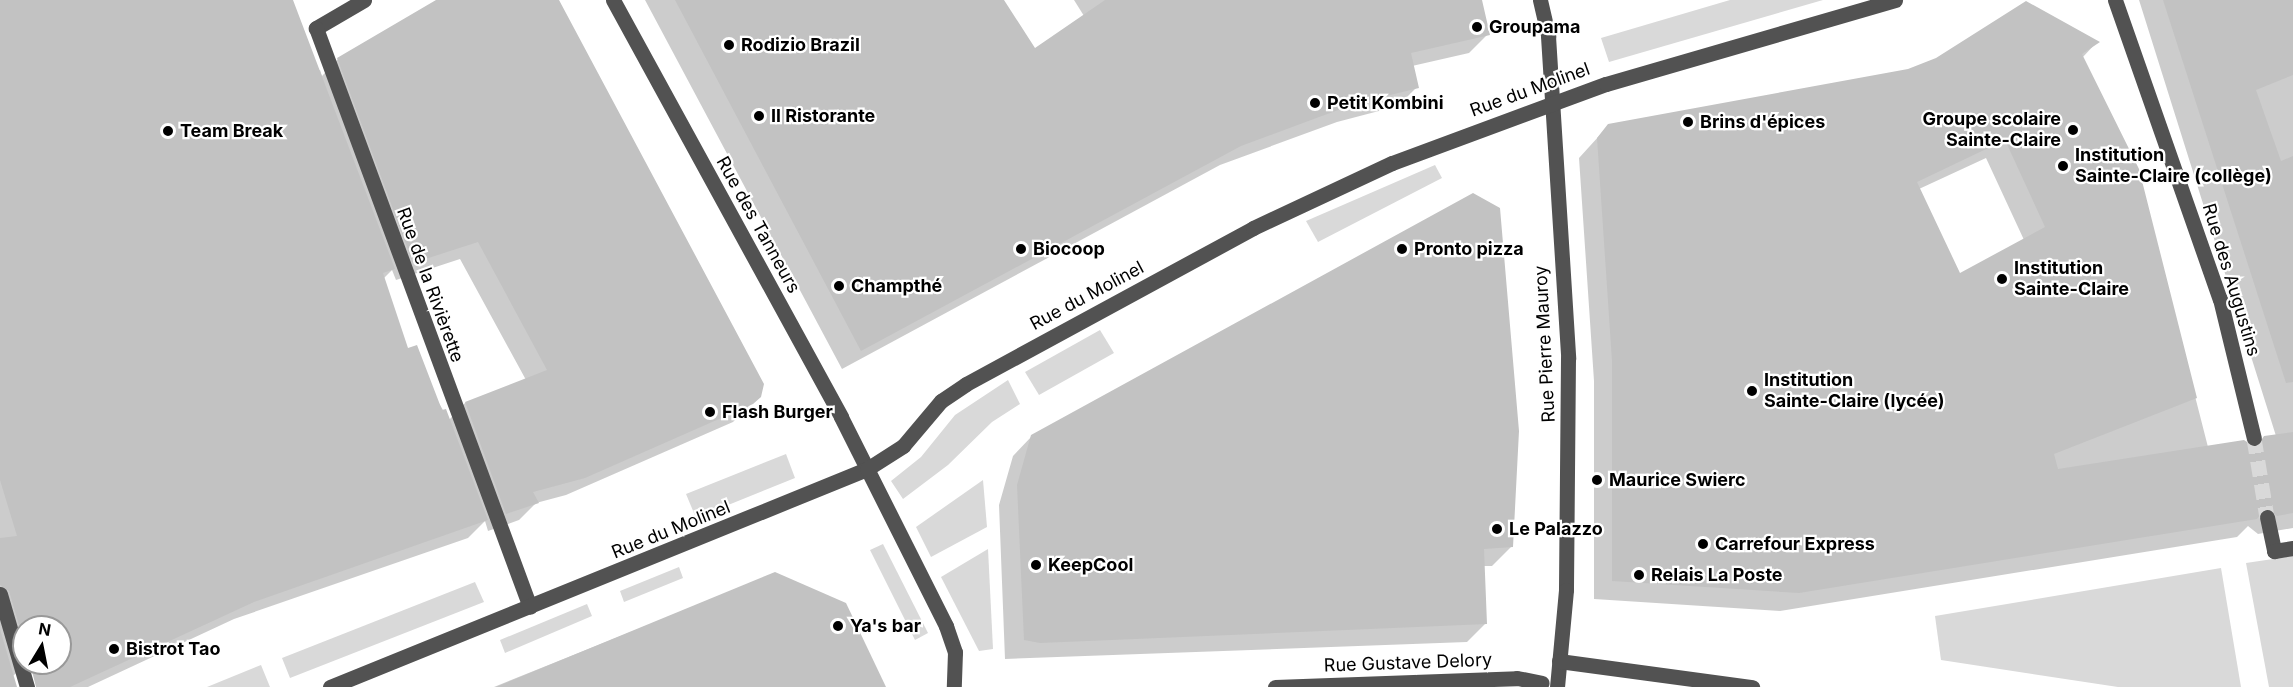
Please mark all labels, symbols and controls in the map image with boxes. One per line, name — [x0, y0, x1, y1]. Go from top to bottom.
place label: Groupama — [1489, 16, 1580, 38]
marker: Groupama — [1470, 20, 1484, 34]
place label: Rodizio Brazil — [741, 34, 860, 56]
marker: Rodizio Brazil — [722, 38, 736, 52]
street label: Rue du Molinel — [1467, 58, 1593, 122]
place label: Petit Kombini — [1327, 92, 1444, 114]
marker: Petit Kombini — [1308, 96, 1322, 110]
place label: Il Ristorante — [771, 105, 875, 127]
marker: Il Ristorante — [752, 109, 766, 123]
place label: Groupe scolaire Sainte-Claire — [1922, 109, 2061, 152]
place label: Brins d'épices — [1700, 111, 1825, 133]
marker: Brins d'épices — [1681, 115, 1695, 129]
place label: Team Break — [180, 120, 283, 142]
marker: Groupe scolaire Sainte-Claire — [2066, 123, 2080, 137]
marker: Team Break — [161, 124, 175, 138]
place label: Institution Sainte-Claire (collège) — [2075, 145, 2272, 188]
street label: Rue des Tanneurs — [711, 153, 805, 297]
marker: Institution Sainte-Claire (collège) — [2056, 159, 2070, 173]
street label: Rue des Augustins — [2198, 201, 2264, 359]
street label: Rue de la Rivièrette — [392, 205, 468, 365]
place label: Biocoop — [1033, 238, 1105, 260]
place label: Pronto pizza — [1414, 238, 1524, 260]
marker: Biocoop — [1014, 242, 1028, 256]
marker: Pronto pizza — [1395, 242, 1409, 256]
street label: Rue du Molinel — [1026, 257, 1148, 335]
place label: Institution Sainte-Claire — [2014, 258, 2129, 300]
street label: Rue Pierre Mauroy — [1530, 265, 1560, 423]
marker: Institution Sainte-Claire — [1995, 272, 2009, 286]
place label: Champthé — [851, 275, 942, 297]
marker: Champthé — [832, 279, 846, 293]
place label: Institution Sainte-Claire (lycée) — [1764, 370, 1945, 412]
marker: Institution Sainte-Claire (lycée) — [1745, 384, 1759, 398]
place label: Flash Burger — [722, 401, 833, 423]
marker: Flash Burger — [703, 405, 717, 419]
place label: Maurice Swierc — [1609, 469, 1746, 491]
marker: Maurice Swierc — [1590, 473, 1604, 487]
street label: Rue du Molinel — [609, 496, 733, 564]
place label: Le Palazzo — [1509, 518, 1603, 540]
marker: Le Palazzo — [1490, 522, 1504, 536]
place label: Carrefour Express — [1715, 533, 1875, 555]
marker: Carrefour Express — [1696, 537, 1710, 551]
place label: KeepCool — [1048, 554, 1133, 576]
marker: KeepCool — [1029, 558, 1043, 572]
place label: Relais La Poste — [1651, 564, 1783, 586]
marker: Relais La Poste — [1632, 568, 1646, 582]
north arrow — [12, 615, 72, 675]
place label: Ya's bar — [850, 615, 921, 637]
text: N — [37, 618, 53, 640]
marker: Ya's bar — [831, 619, 845, 633]
place label: Bistrot Tao — [126, 638, 220, 660]
marker: Bistrot Tao — [107, 642, 121, 656]
street label: Rue Gustave Delory — [1324, 649, 1492, 677]

